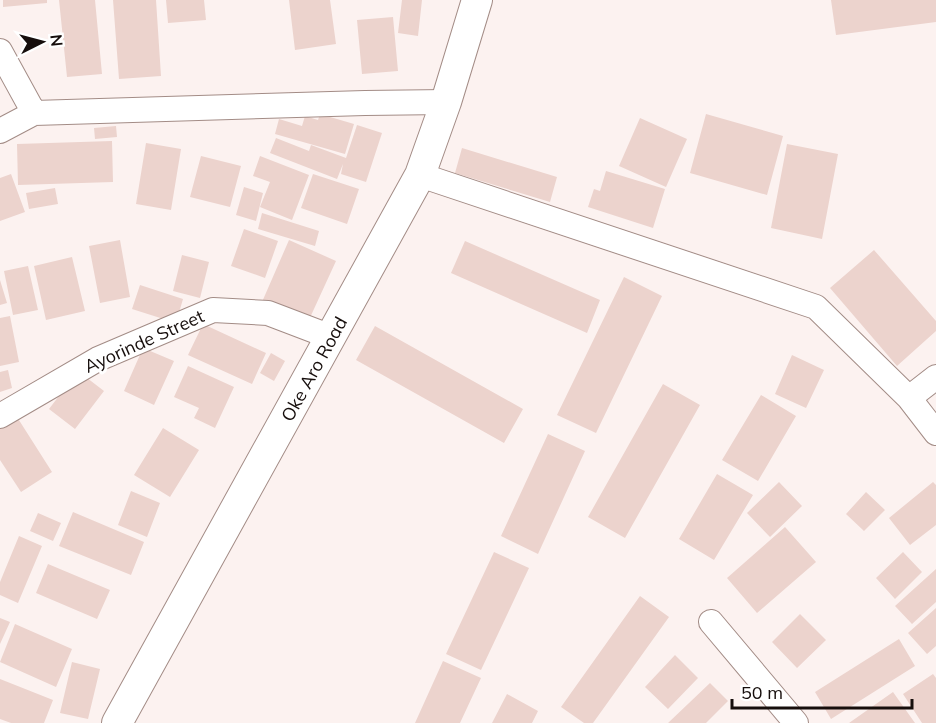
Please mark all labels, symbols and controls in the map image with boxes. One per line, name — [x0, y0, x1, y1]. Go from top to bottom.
north arrow — [12, 12, 72, 72]
text: N — [46, 33, 67, 47]
street label: Ayorinde Street — [80, 304, 208, 378]
street label: Oke Aro Road — [276, 313, 352, 425]
scale bar — [732, 672, 912, 710]
text: 50 m — [741, 681, 783, 704]

